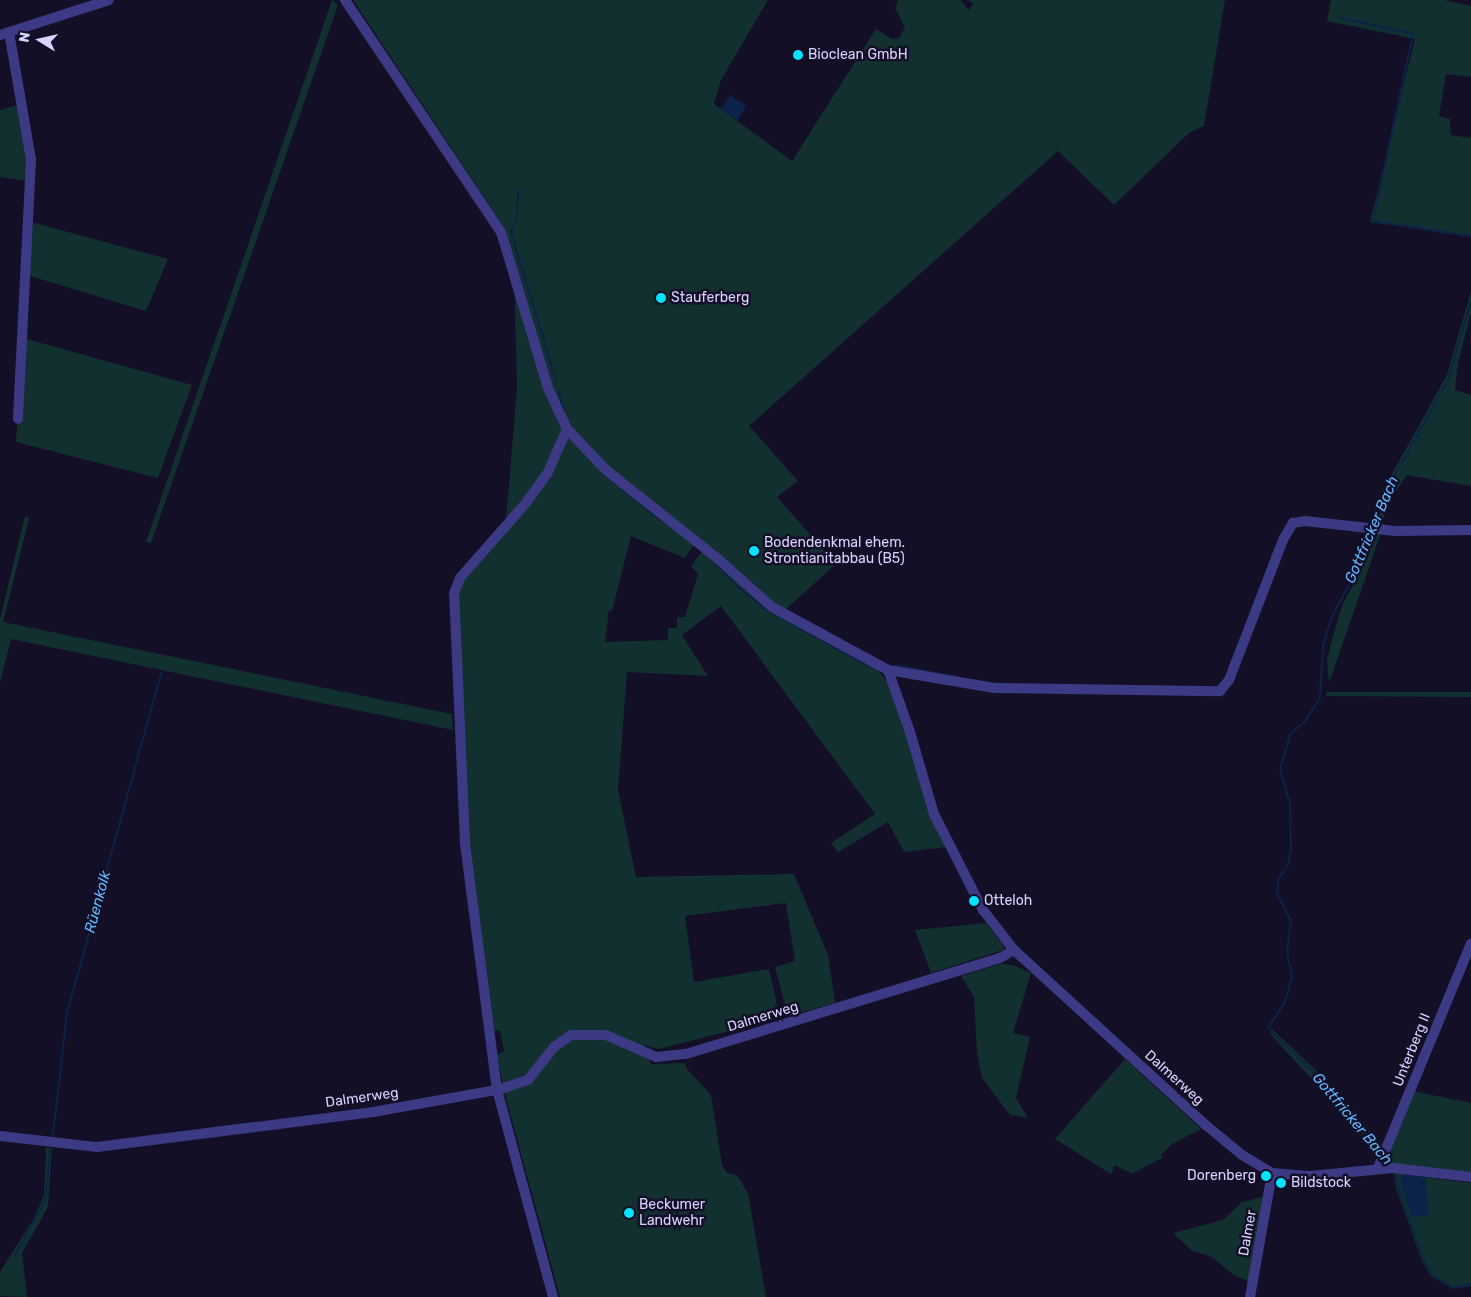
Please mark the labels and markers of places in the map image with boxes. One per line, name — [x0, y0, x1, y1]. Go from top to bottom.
place label: Bioclean GmbH — [808, 47, 908, 63]
marker: Bioclean GmbH — [792, 49, 804, 61]
place label: Stauferberg — [671, 290, 749, 306]
marker: Stauferberg — [655, 292, 667, 304]
place label: Bodendenkmal ehem. Strontianitabbau (B5) — [764, 535, 905, 568]
marker: Bodendenkmal ehem. Strontianitabbau (B5) — [748, 545, 760, 557]
place label: Otteloh — [984, 893, 1032, 909]
marker: Otteloh — [968, 895, 980, 907]
place label: Dorenberg — [1187, 1168, 1256, 1184]
marker: Dorenberg — [1260, 1170, 1272, 1182]
place label: Bildstock — [1291, 1175, 1351, 1191]
marker: Bildstock — [1275, 1177, 1287, 1189]
place label: Beckumer Landwehr — [639, 1197, 705, 1230]
marker: Beckumer Landwehr — [623, 1207, 635, 1219]

